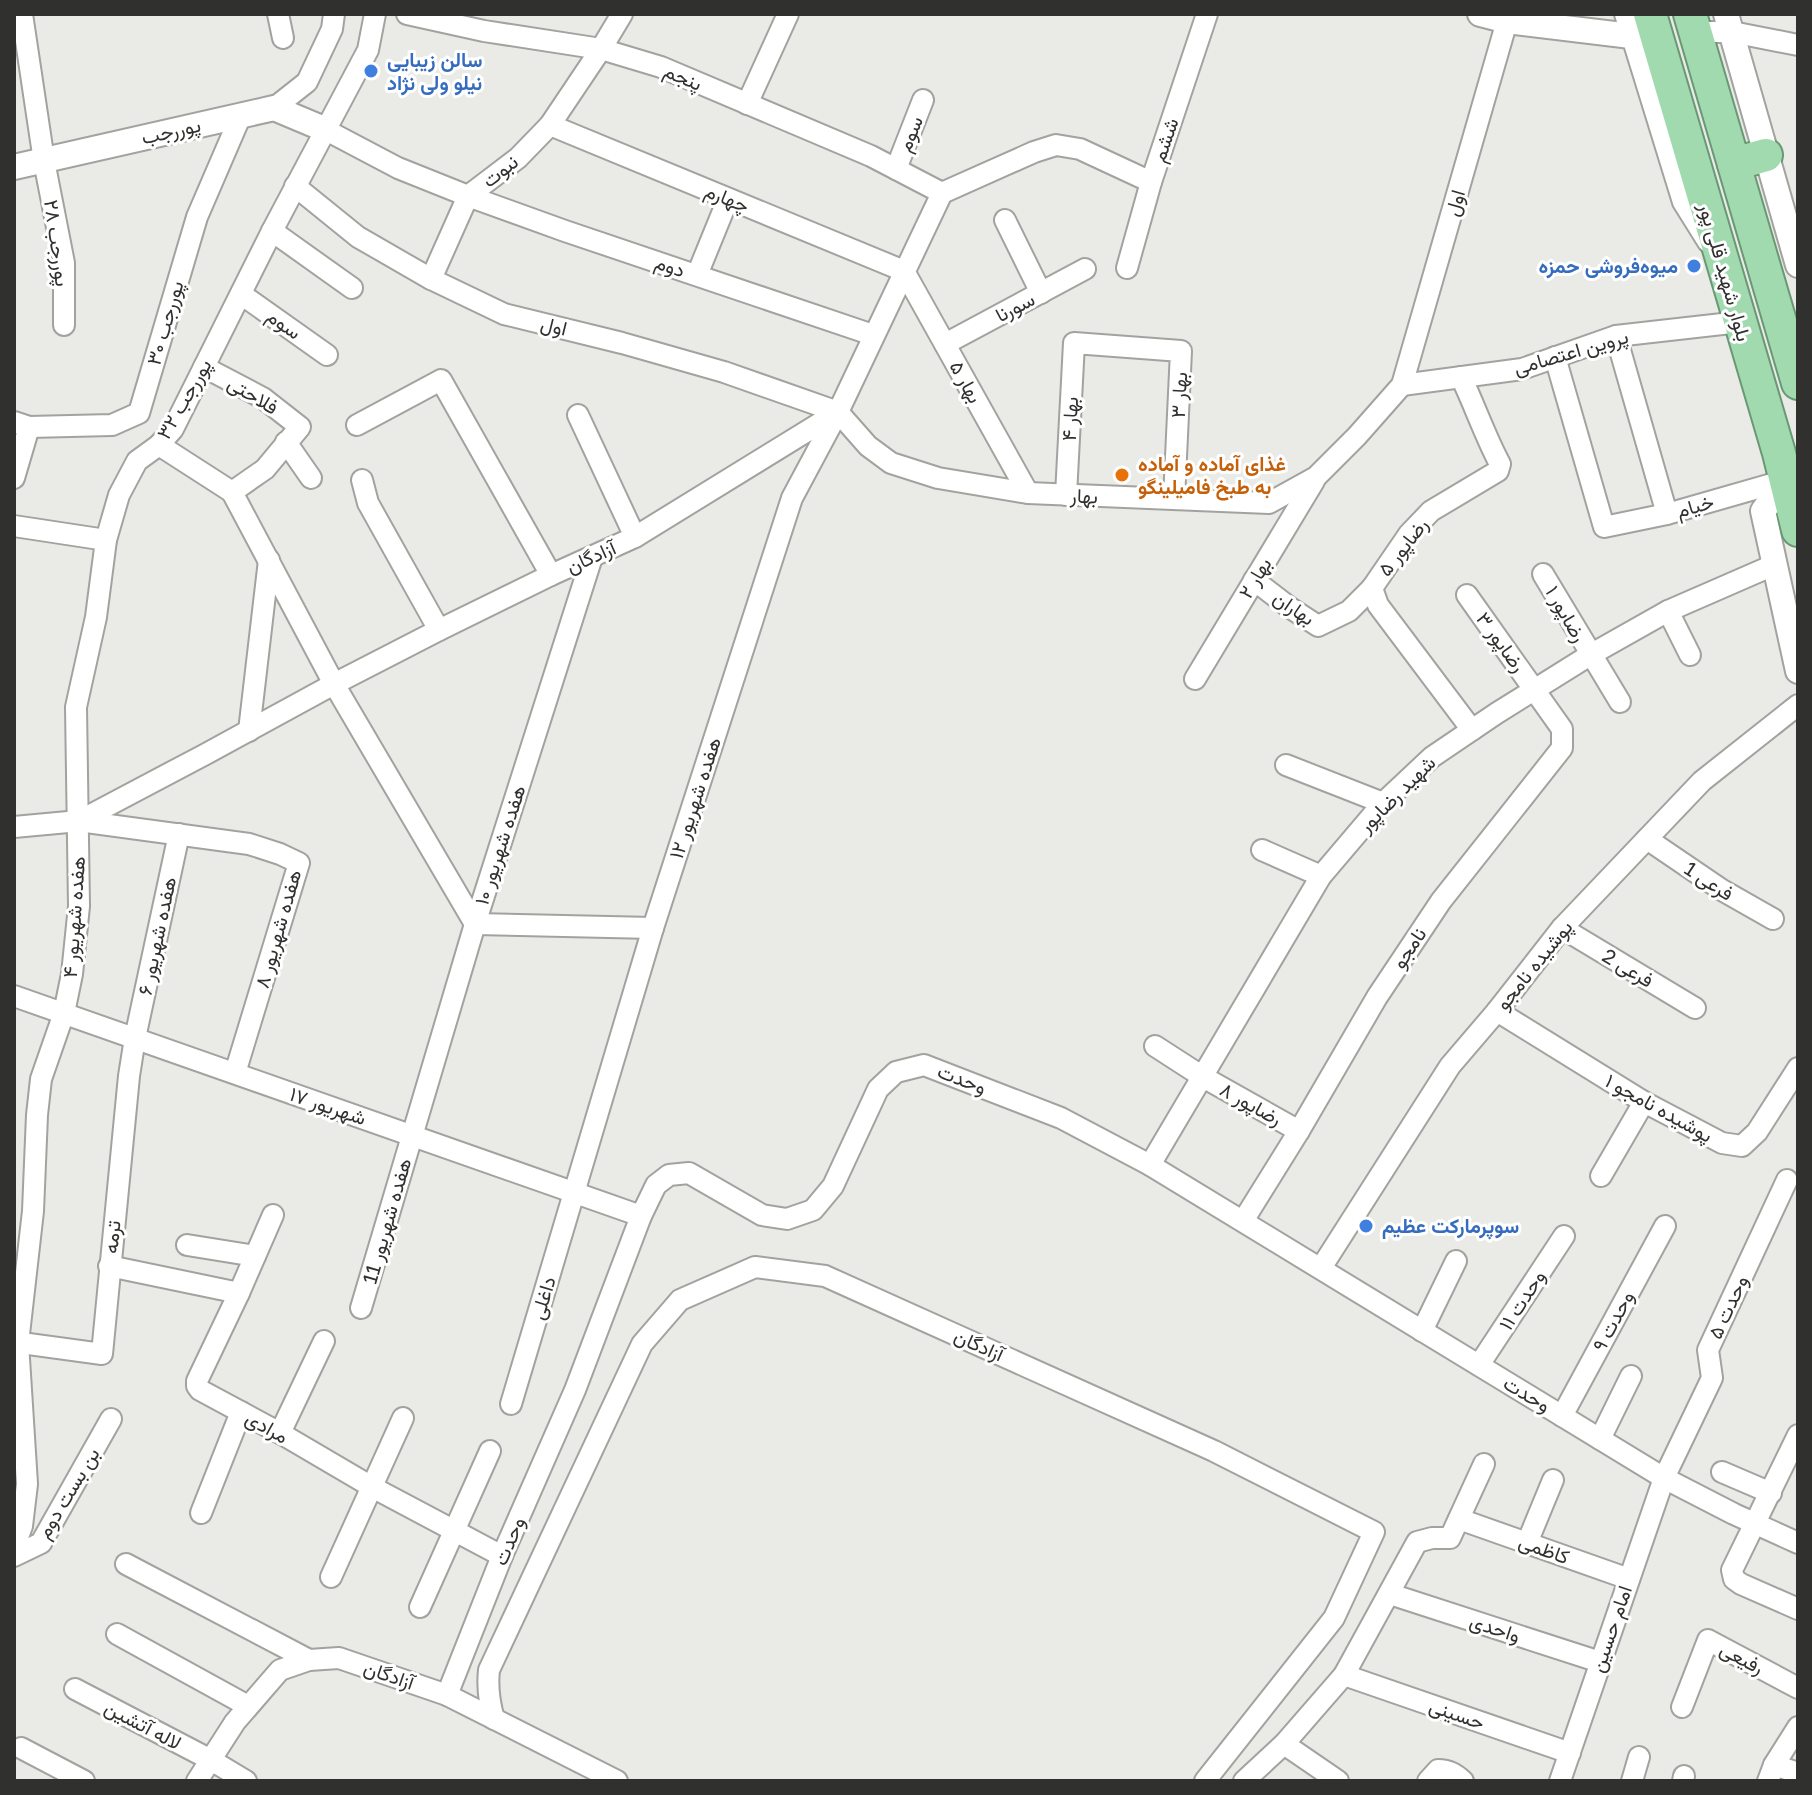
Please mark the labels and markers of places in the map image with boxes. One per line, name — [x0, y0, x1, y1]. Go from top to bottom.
place label: سالن زیبایی نیلو ولی نژاد — [387, 47, 483, 96]
marker: سالن زیبایی نیلو ولی نژاد — [362, 62, 380, 80]
place label: میوه‌فروشی حمزه — [1538, 253, 1678, 279]
marker: میوه‌فروشی حمزه — [1685, 257, 1703, 275]
place label: غذای آماده و آماده به طبخ فامیلینگو — [1138, 451, 1286, 501]
marker: غذای آماده و آماده به طبخ فامیلینگو — [1113, 466, 1131, 484]
place label: سوپرمارکت عظیم — [1382, 1213, 1519, 1240]
marker: سوپرمارکت عظیم — [1357, 1217, 1375, 1235]

